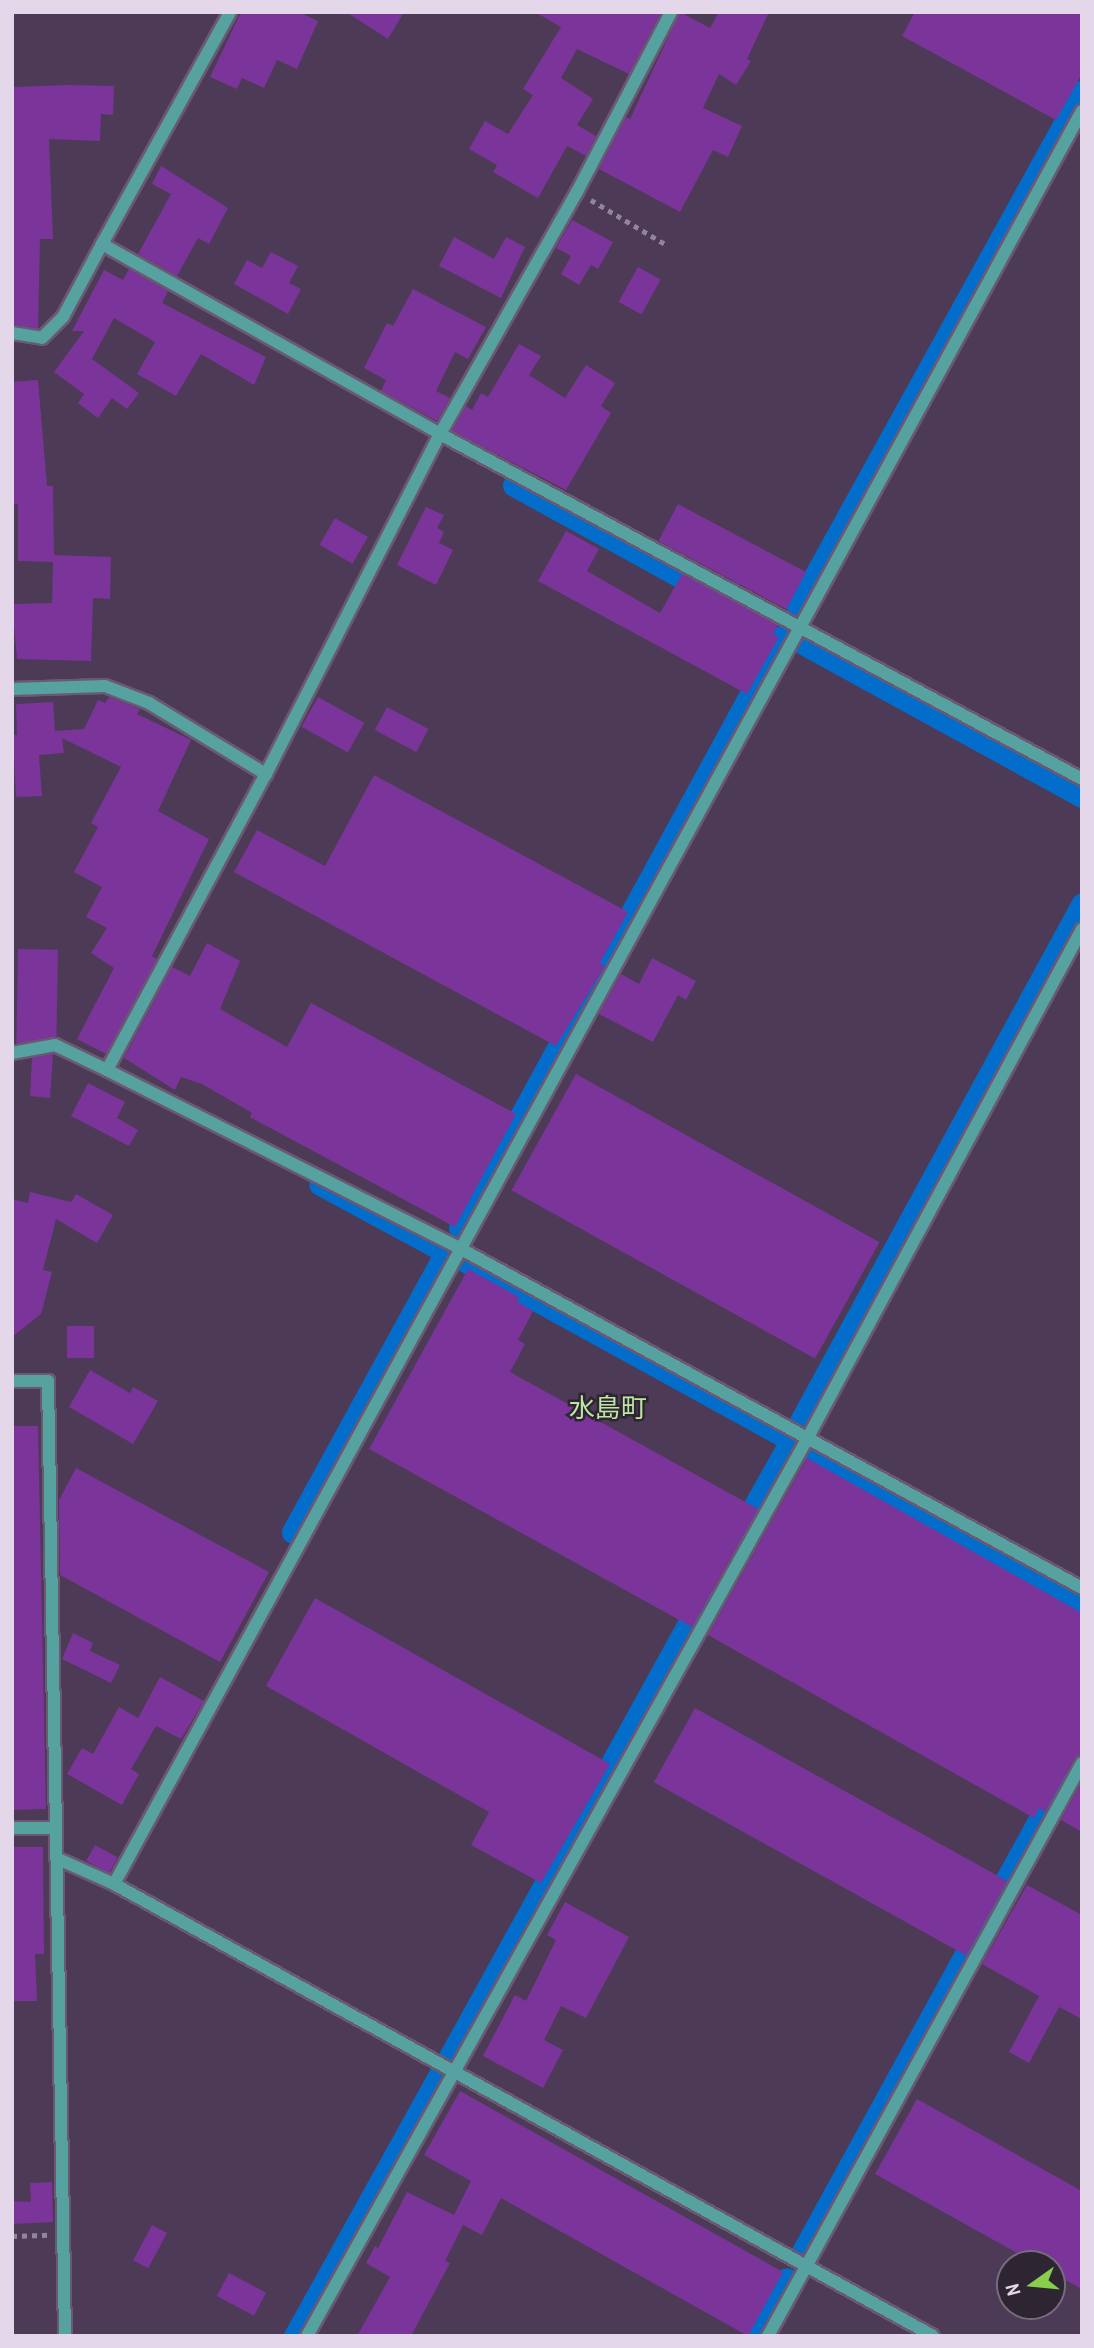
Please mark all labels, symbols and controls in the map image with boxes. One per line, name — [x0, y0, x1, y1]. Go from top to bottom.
district label: 水島町 — [569, 1392, 647, 1424]
north arrow — [996, 2250, 1066, 2320]
text: N — [999, 2281, 1027, 2299]

